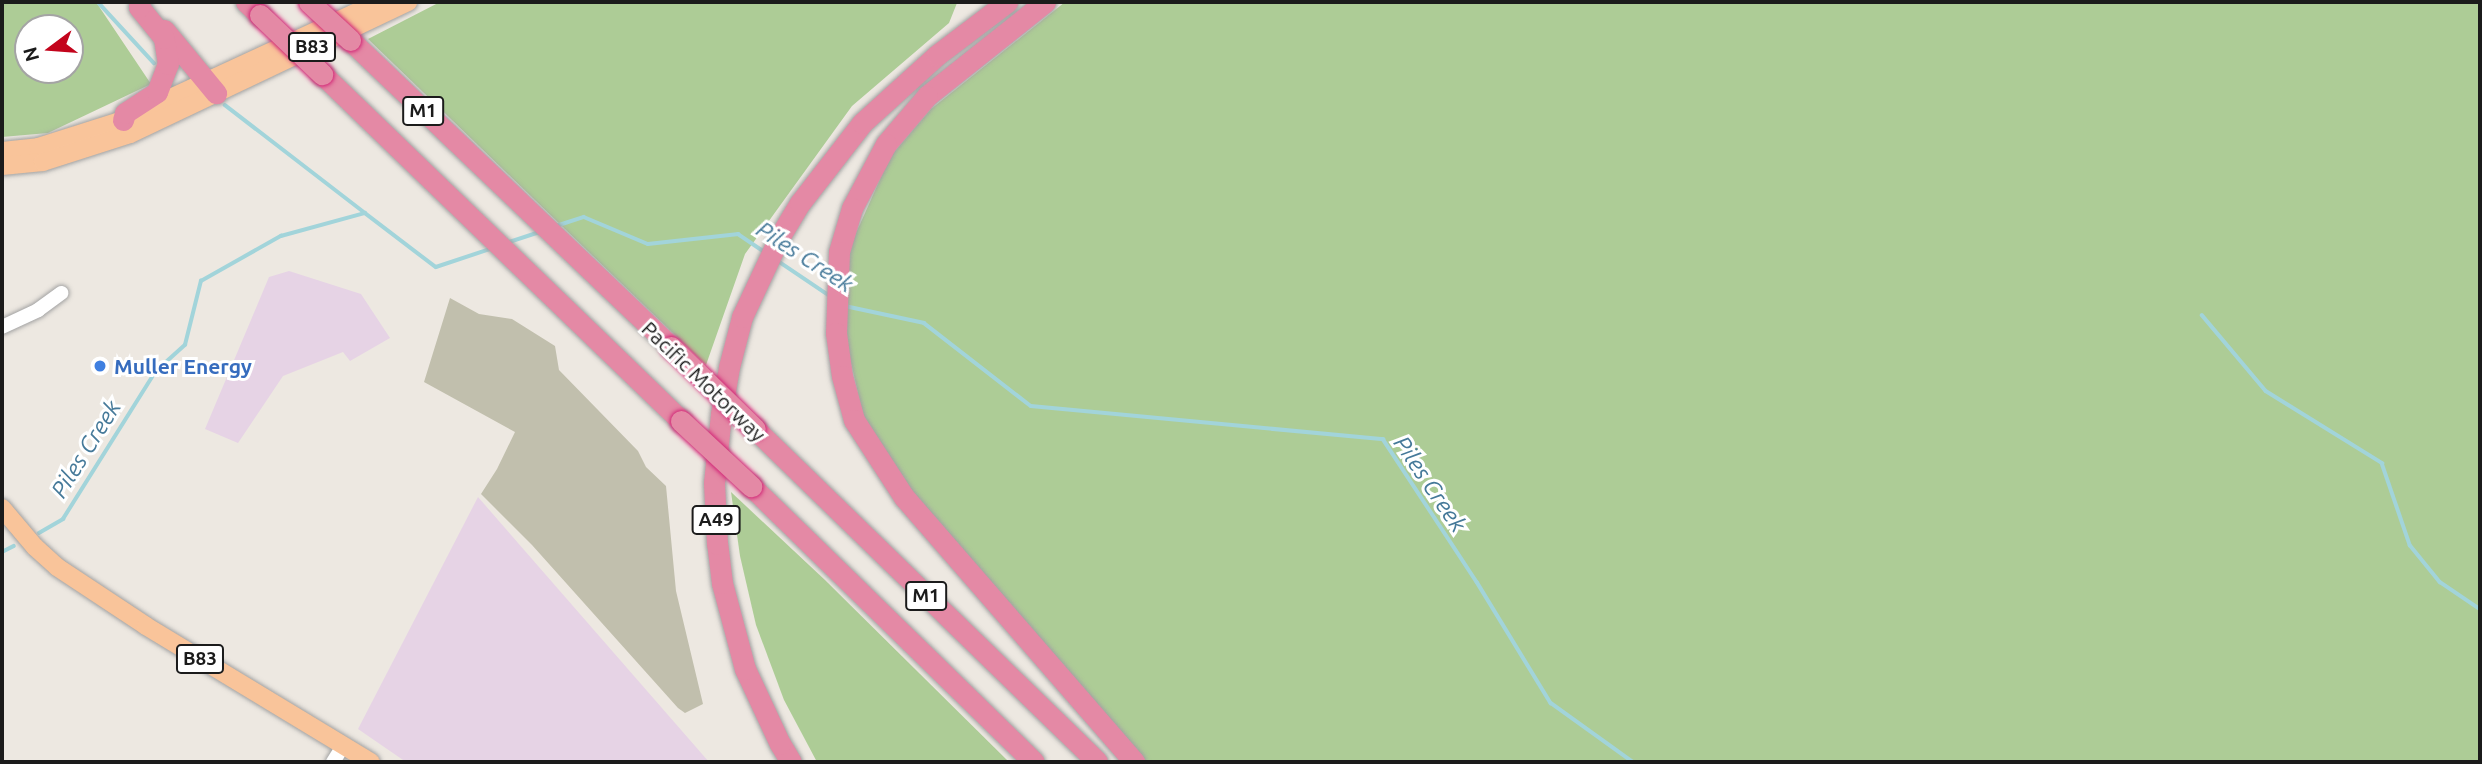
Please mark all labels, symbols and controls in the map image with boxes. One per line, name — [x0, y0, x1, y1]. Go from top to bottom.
north arrow — [14, 14, 84, 84]
road number: B83 — [288, 32, 336, 62]
text: N — [18, 44, 43, 64]
road number: M1 — [402, 96, 444, 127]
water label: Piles Creek — [751, 215, 859, 299]
street label: Pacific Motorway — [637, 316, 771, 446]
place label: Muller Energy — [114, 353, 252, 379]
marker: Muller Energy — [92, 358, 108, 374]
water label: Piles Creek — [45, 395, 127, 503]
water label: Piles Creek — [1388, 431, 1472, 537]
road number: A49 — [692, 505, 740, 536]
road number: M1 — [905, 580, 947, 611]
road number: B83 — [176, 644, 224, 674]

